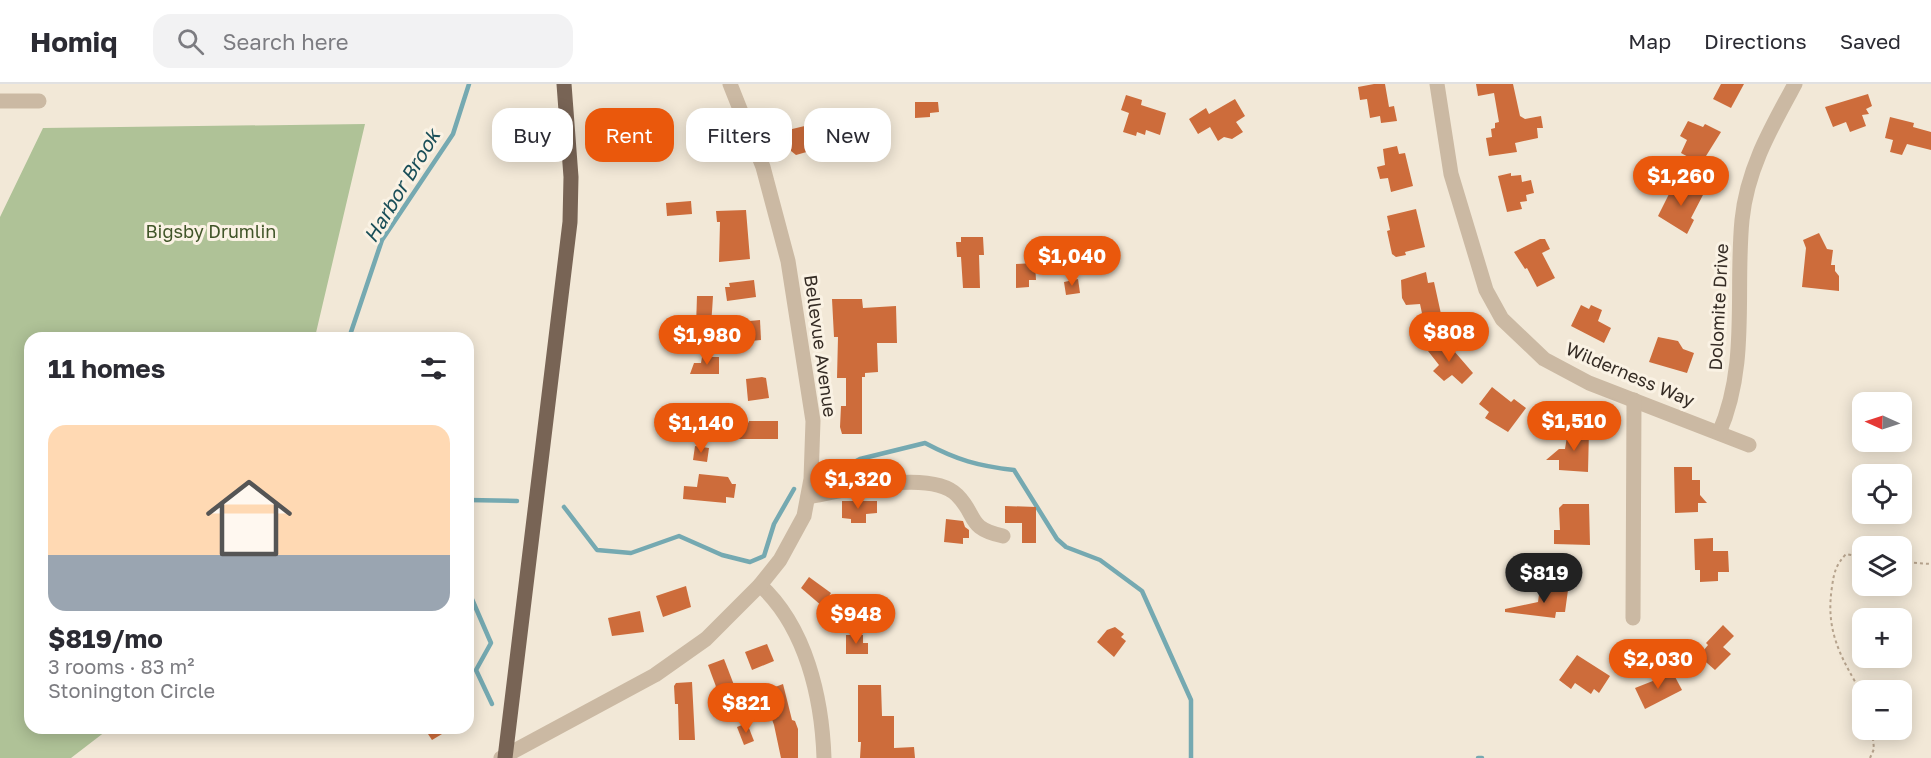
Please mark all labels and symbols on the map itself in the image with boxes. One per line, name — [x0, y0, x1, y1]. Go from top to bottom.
water label: Harbor Brook — [358, 122, 446, 246]
pin: $1,260 — [1632, 156, 1730, 207]
park label: Bigsby Drumlin — [146, 220, 276, 242]
pin: $1,040 — [1023, 236, 1121, 287]
street label: Dolomite Drive — [1704, 243, 1732, 371]
street label: Bellevue Avenue — [800, 273, 842, 418]
pin: $808 — [1413, 312, 1485, 363]
pin: $1,980 — [658, 315, 756, 366]
street label: Wilderness Way — [1563, 337, 1698, 411]
north arrow — [1852, 392, 1912, 452]
pin: $1,510 — [1525, 401, 1623, 452]
pin: $1,140 — [652, 403, 750, 454]
pin: $1,320 — [809, 459, 907, 510]
pin: $819 — [1508, 553, 1580, 604]
pin: $948 — [820, 594, 892, 645]
pin: $2,030 — [1609, 639, 1707, 690]
pin: $821 — [710, 683, 782, 734]

